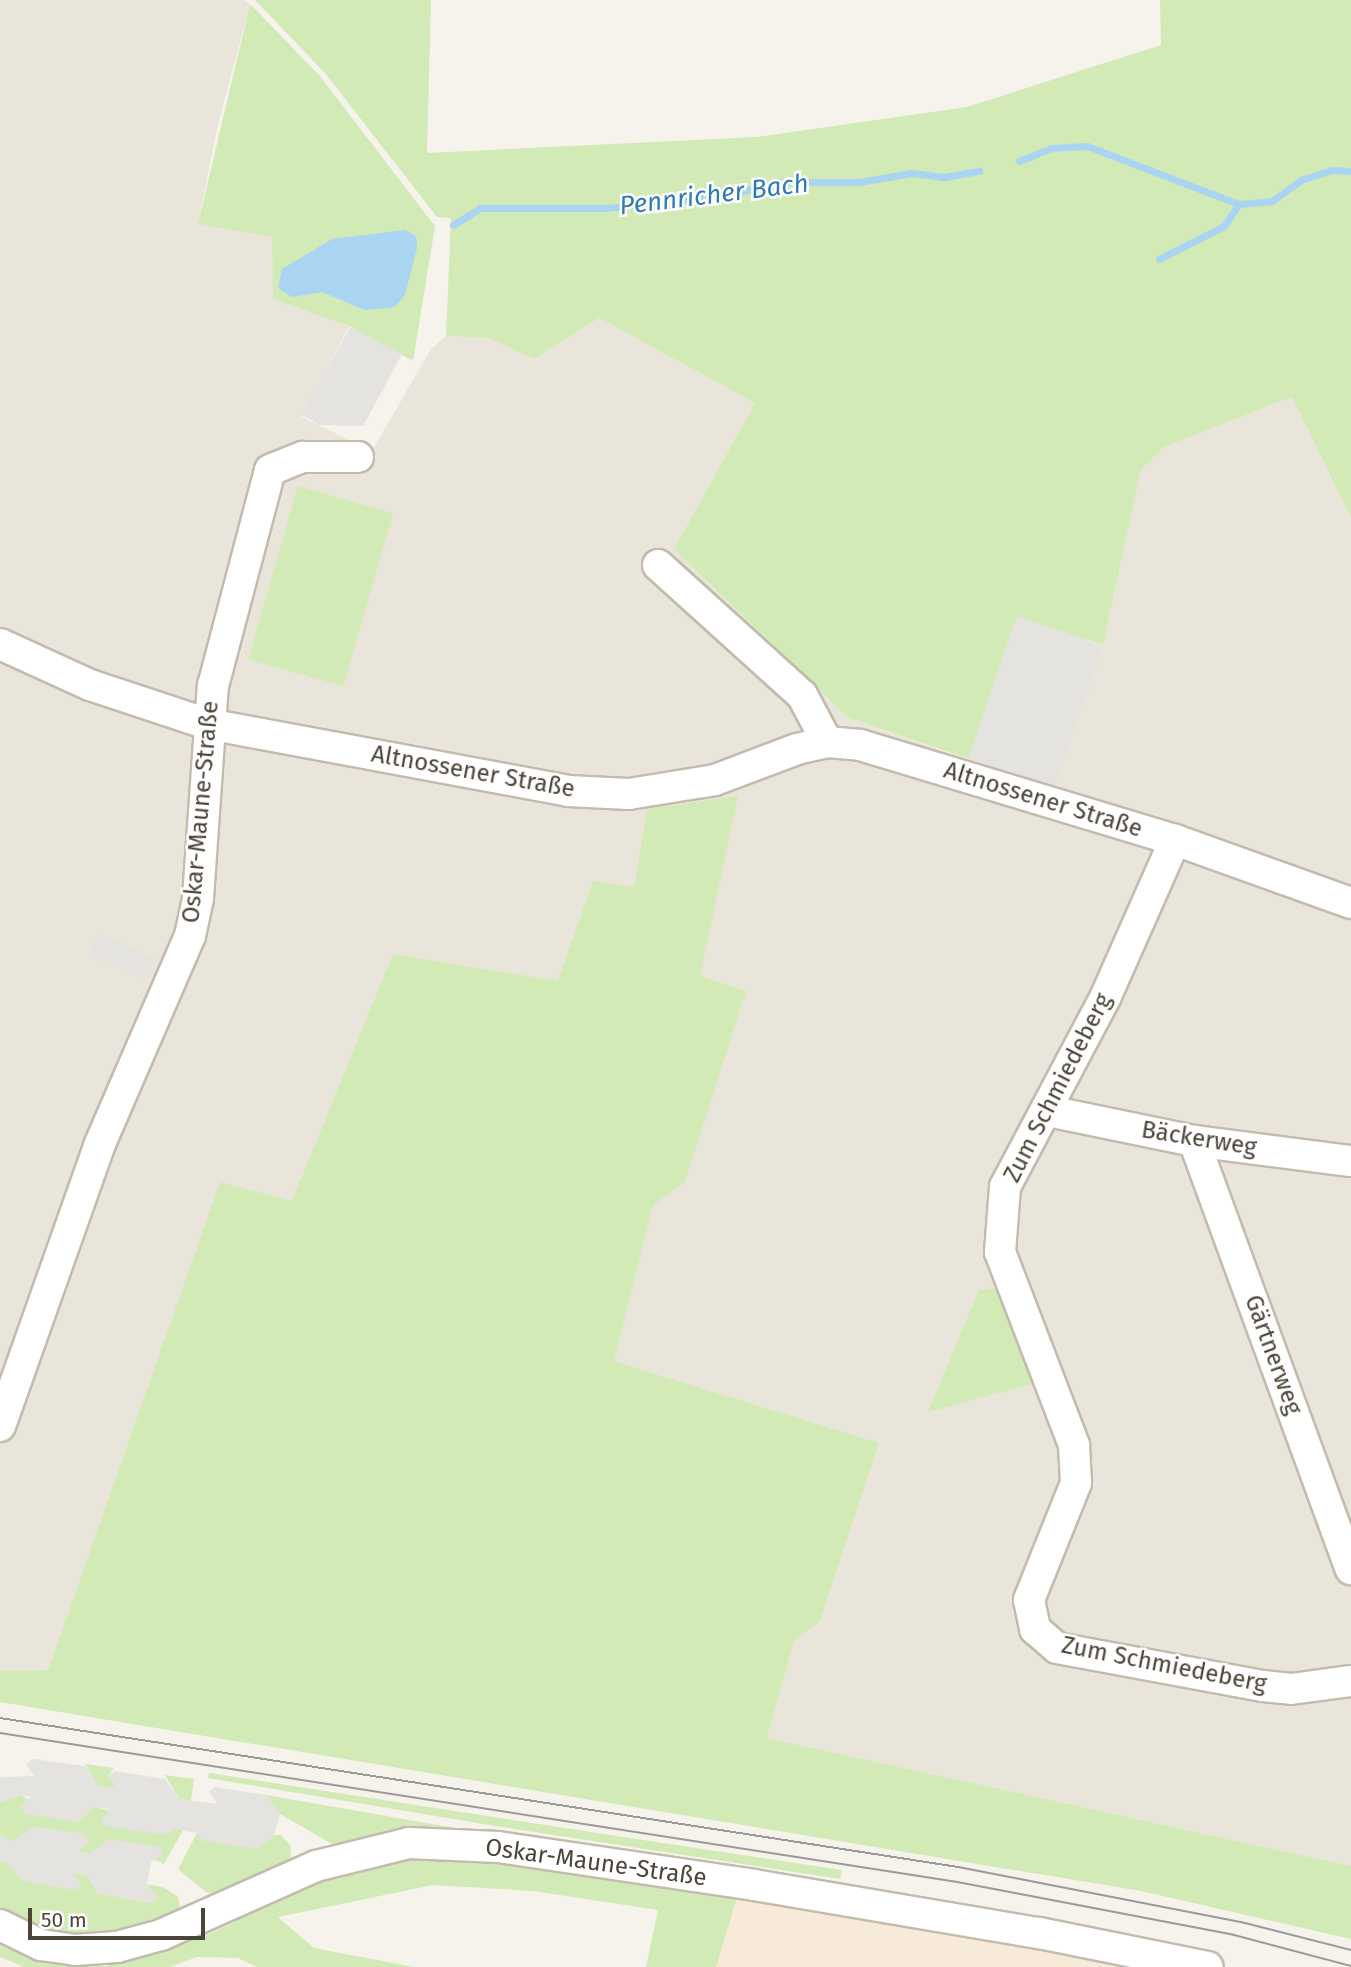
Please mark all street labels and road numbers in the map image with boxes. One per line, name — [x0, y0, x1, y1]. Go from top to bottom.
street label: Oskar-Maune-Straße — [177, 700, 225, 924]
street label: Altnossener Straße — [369, 740, 577, 804]
street label: Altnossener Straße — [940, 756, 1146, 844]
street label: Zum Schmiedeberg — [998, 989, 1118, 1187]
street label: Bäckerweg — [1139, 1116, 1259, 1162]
street label: Gärtnerweg — [1238, 1291, 1308, 1419]
street label: Zum Schmiedeberg — [1059, 1631, 1269, 1699]
street label: Oskar-Maune-Straße — [484, 1833, 708, 1893]

